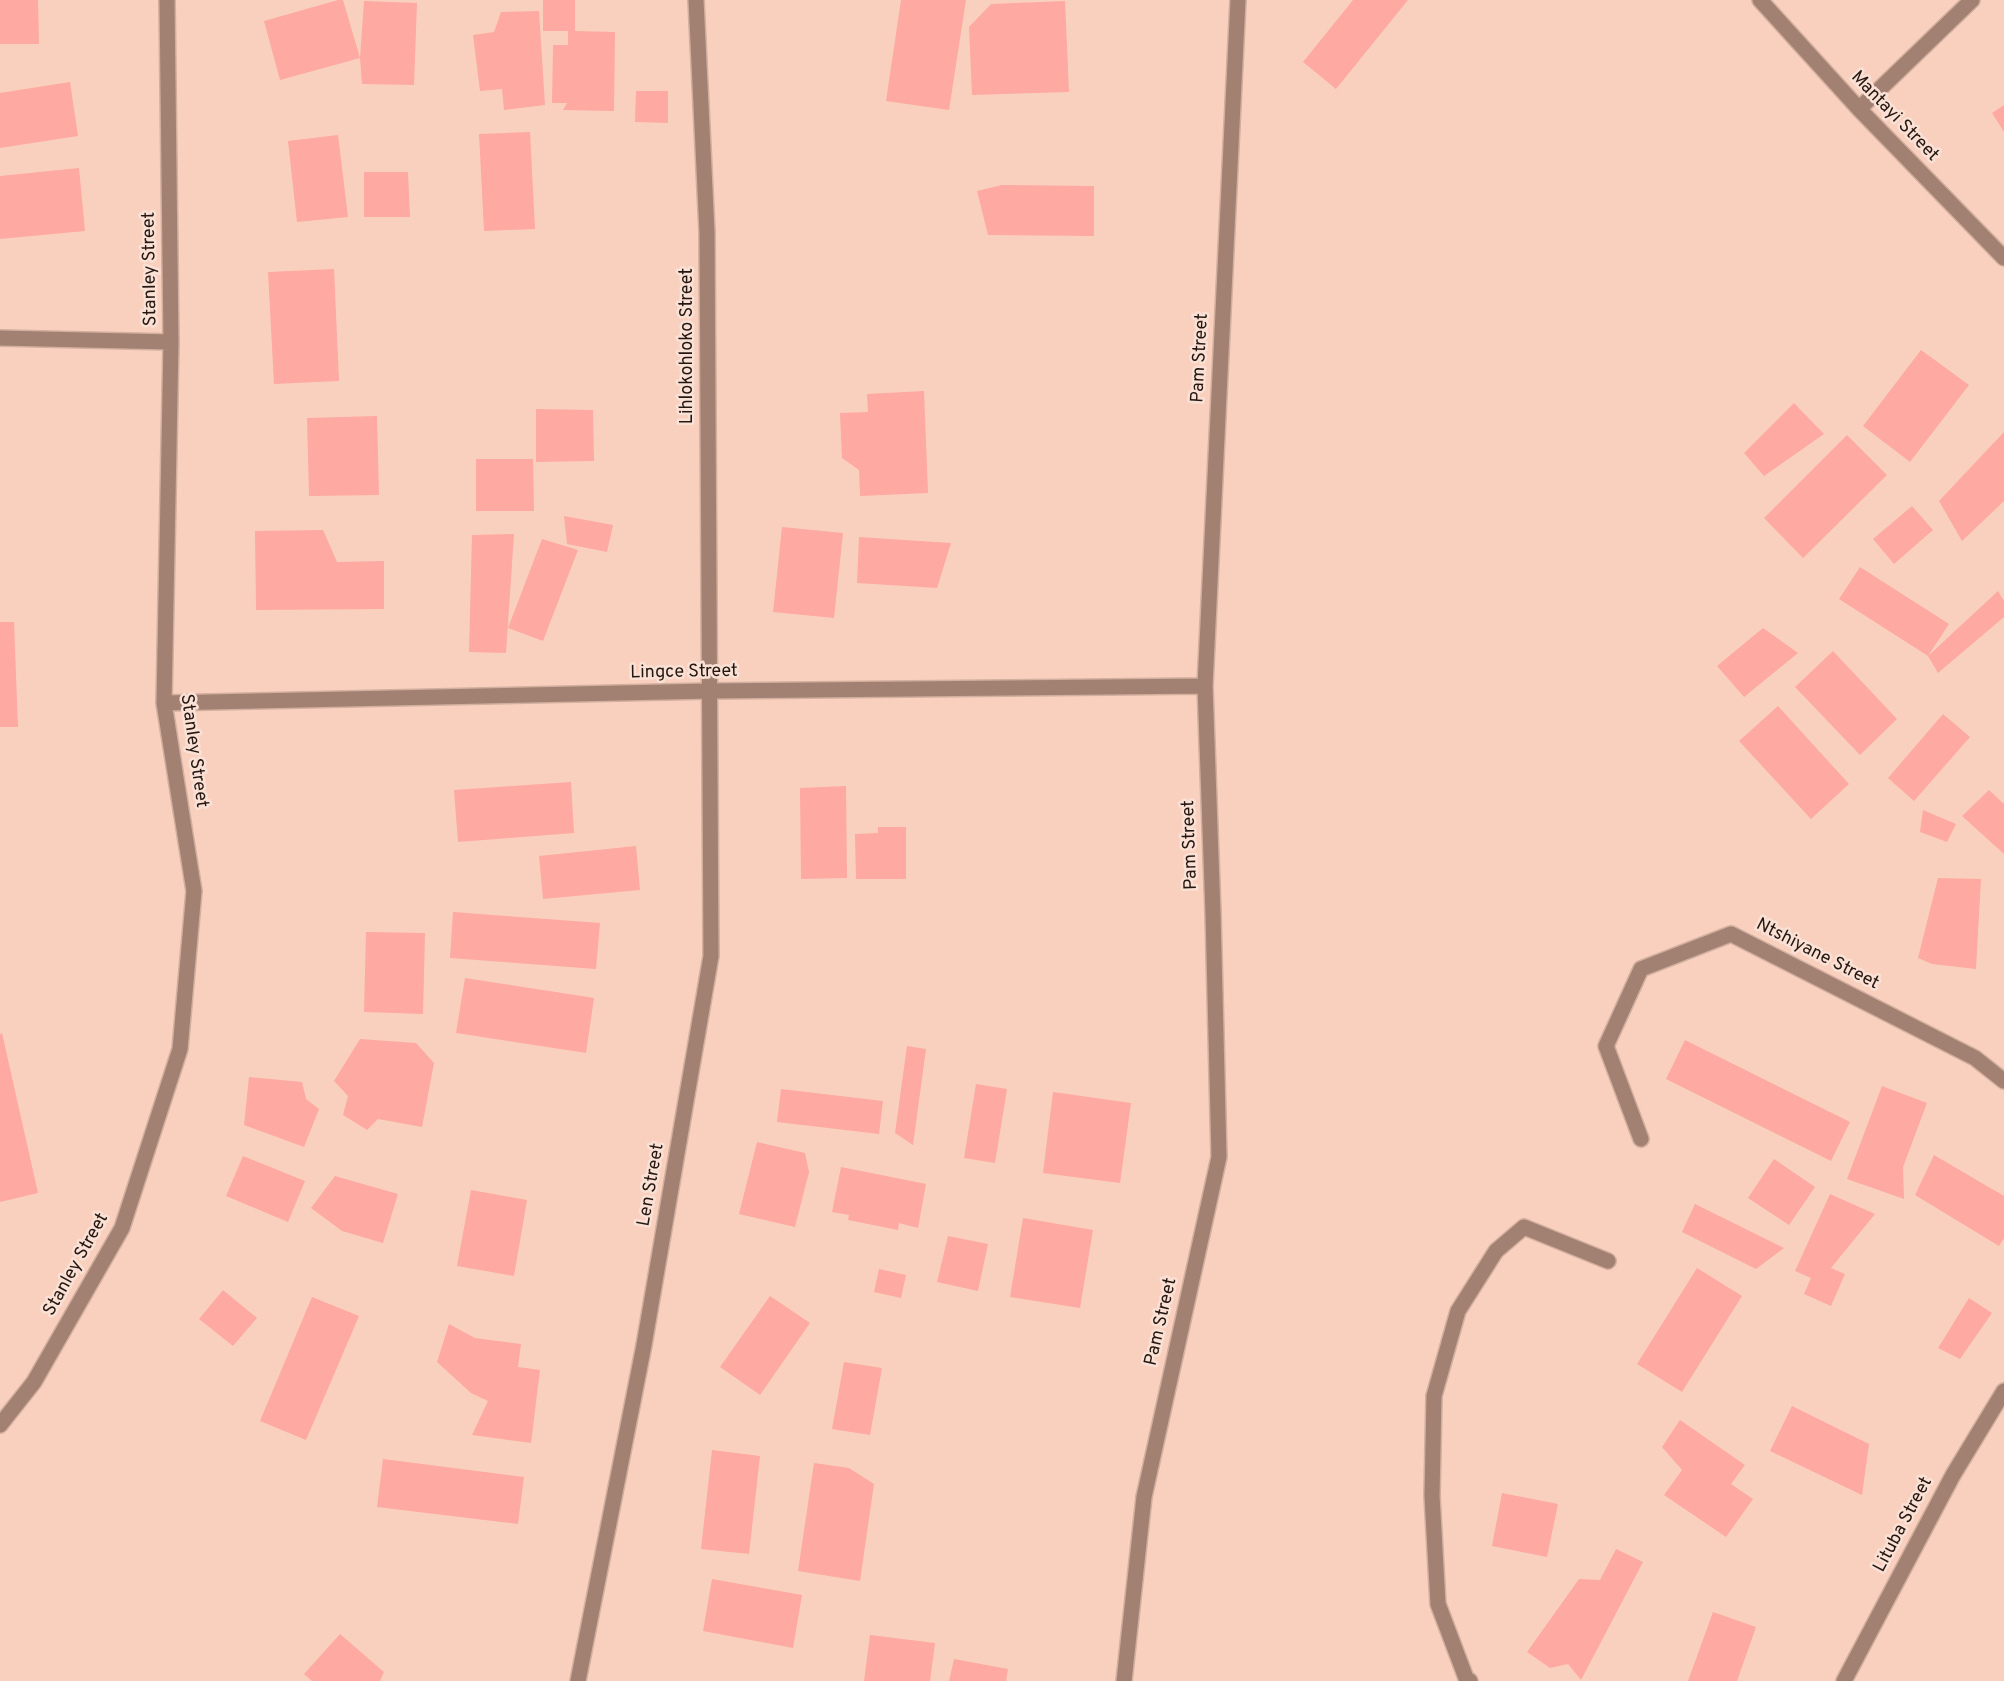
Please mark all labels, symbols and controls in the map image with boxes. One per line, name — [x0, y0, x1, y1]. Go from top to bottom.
street label: Mantayi Street — [1845, 67, 1943, 167]
street label: Stanley Street — [139, 212, 163, 326]
street label: Lihlokohloko Street — [677, 268, 699, 424]
street label: Pam Street — [1188, 313, 1214, 403]
street label: Lingce Street — [630, 661, 738, 685]
street label: Stanley Street — [174, 693, 212, 809]
street label: Pam Street — [1179, 800, 1203, 890]
street label: Ntshiyane Street — [1752, 915, 1882, 995]
street label: Len Street — [634, 1142, 670, 1228]
street label: Stanley Street — [40, 1210, 114, 1320]
street label: Pam Street — [1141, 1276, 1183, 1368]
street label: Lituba Street — [1870, 1474, 1938, 1576]

